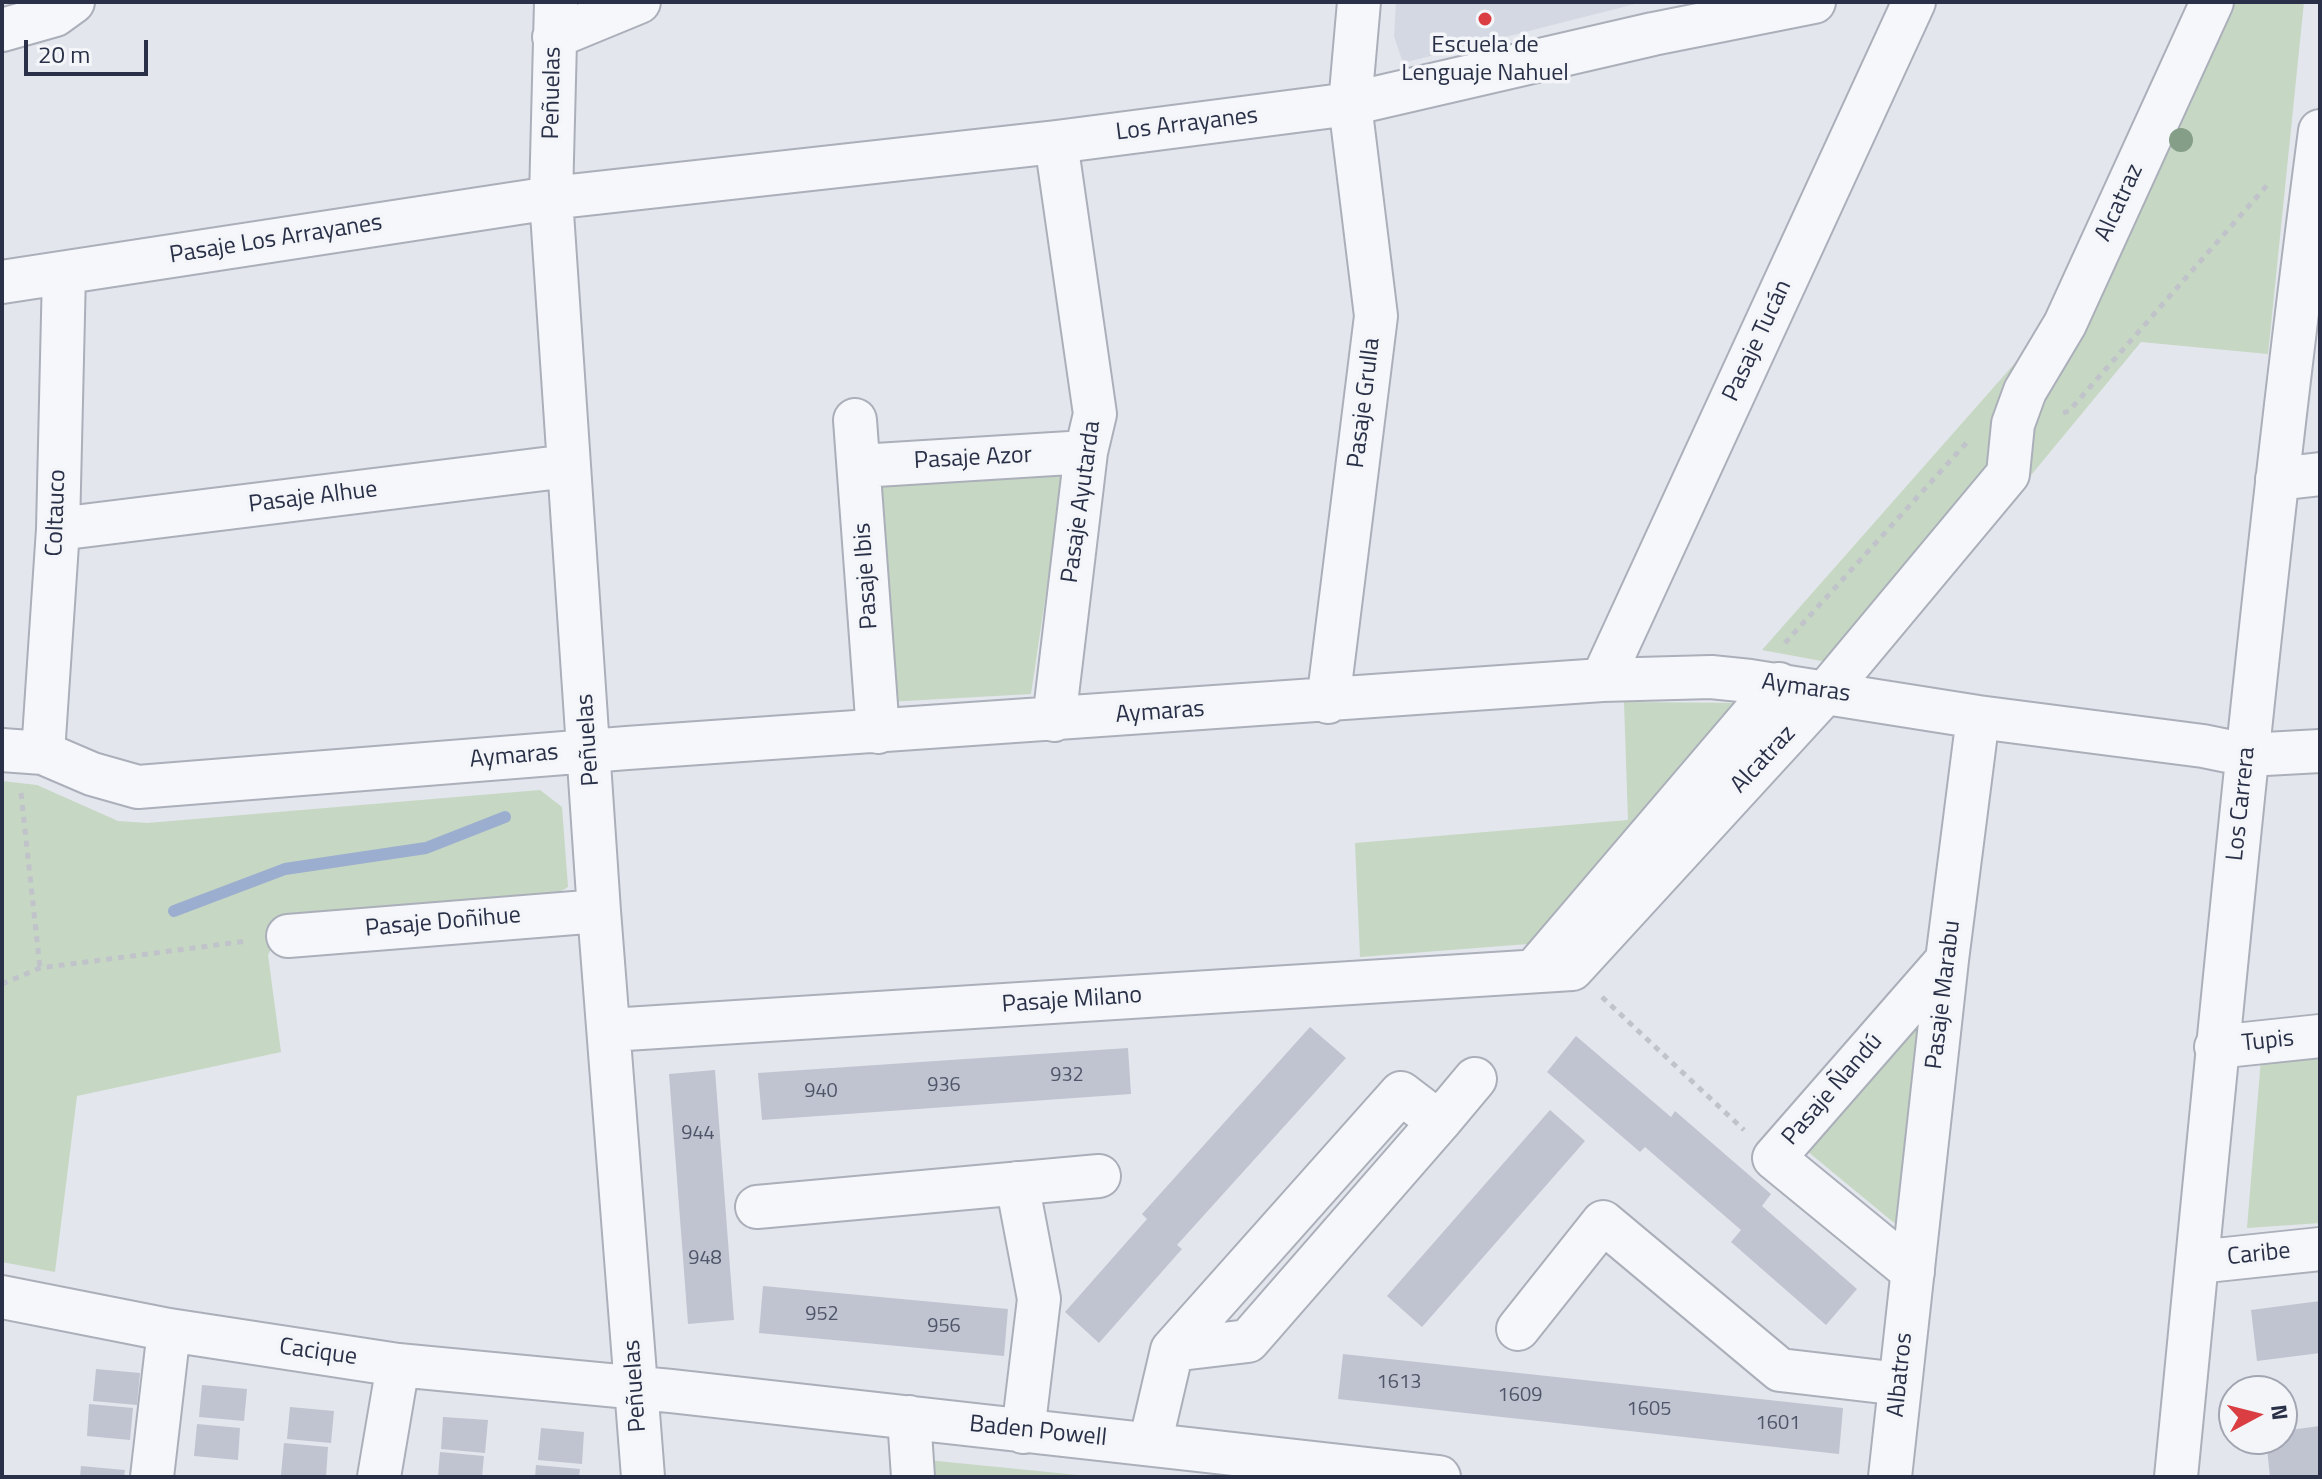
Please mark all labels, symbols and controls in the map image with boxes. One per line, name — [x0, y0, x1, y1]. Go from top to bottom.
marker: Escuela de Lenguaje Nahuel — [1476, 10, 1494, 28]
scale bar — [28, 24, 152, 74]
place label: Escuela de Lenguaje Nahuel — [1401, 32, 1569, 88]
text: 20 m — [38, 36, 90, 72]
street label: Peñuelas — [538, 46, 568, 140]
street label: Los Arrayanes — [1114, 102, 1260, 148]
street label: Alcatraz — [2090, 160, 2150, 246]
street label: Pasaje Los Arrayanes — [168, 209, 384, 271]
street label: Pasaje Tucán — [1717, 276, 1799, 406]
street label: Pasaje Grulla — [1343, 336, 1387, 470]
street label: Pasaje Ayutarda — [1056, 419, 1108, 585]
street label: Pasaje Azor — [913, 442, 1033, 476]
street label: Coltauco — [41, 469, 73, 557]
street label: Pasaje Alhue — [247, 476, 379, 520]
street label: Pasaje Ibis — [849, 522, 885, 630]
street label: Aymaras — [1760, 669, 1852, 709]
street label: Peñuelas — [571, 693, 607, 787]
street label: Aymaras — [1115, 696, 1205, 730]
street label: Alcatraz — [1726, 720, 1802, 800]
street label: Aymaras — [468, 739, 560, 775]
street label: Los Carrera — [2222, 746, 2262, 862]
street label: Pasaje Doñihue — [364, 902, 522, 944]
street label: Pasaje Marabu — [1921, 919, 1967, 1071]
street label: Pasaje Milano — [1001, 982, 1143, 1020]
street label: Tupis — [2240, 1025, 2296, 1059]
street label: Pasaje Ñandú — [1777, 1028, 1889, 1152]
house number: 932 — [1050, 1064, 1084, 1088]
house number: 936 — [927, 1074, 961, 1098]
house number: 940 — [804, 1080, 838, 1104]
house number: 944 — [681, 1122, 715, 1146]
street label: Caribe — [2226, 1237, 2292, 1273]
house number: 948 — [688, 1247, 722, 1271]
house number: 952 — [805, 1303, 839, 1327]
house number: 956 — [927, 1315, 961, 1339]
street label: Albatros — [1882, 1331, 1920, 1419]
street label: Cacique — [277, 1333, 359, 1373]
street label: Peñuelas — [618, 1339, 654, 1433]
house number: 1613 — [1377, 1371, 1421, 1395]
north arrow — [2218, 1375, 2298, 1455]
house number: 1609 — [1498, 1384, 1542, 1408]
house number: 1605 — [1627, 1398, 1671, 1422]
text: N — [2262, 1403, 2298, 1422]
street label: Baden Powell — [968, 1410, 1108, 1454]
house number: 1601 — [1756, 1412, 1800, 1436]

